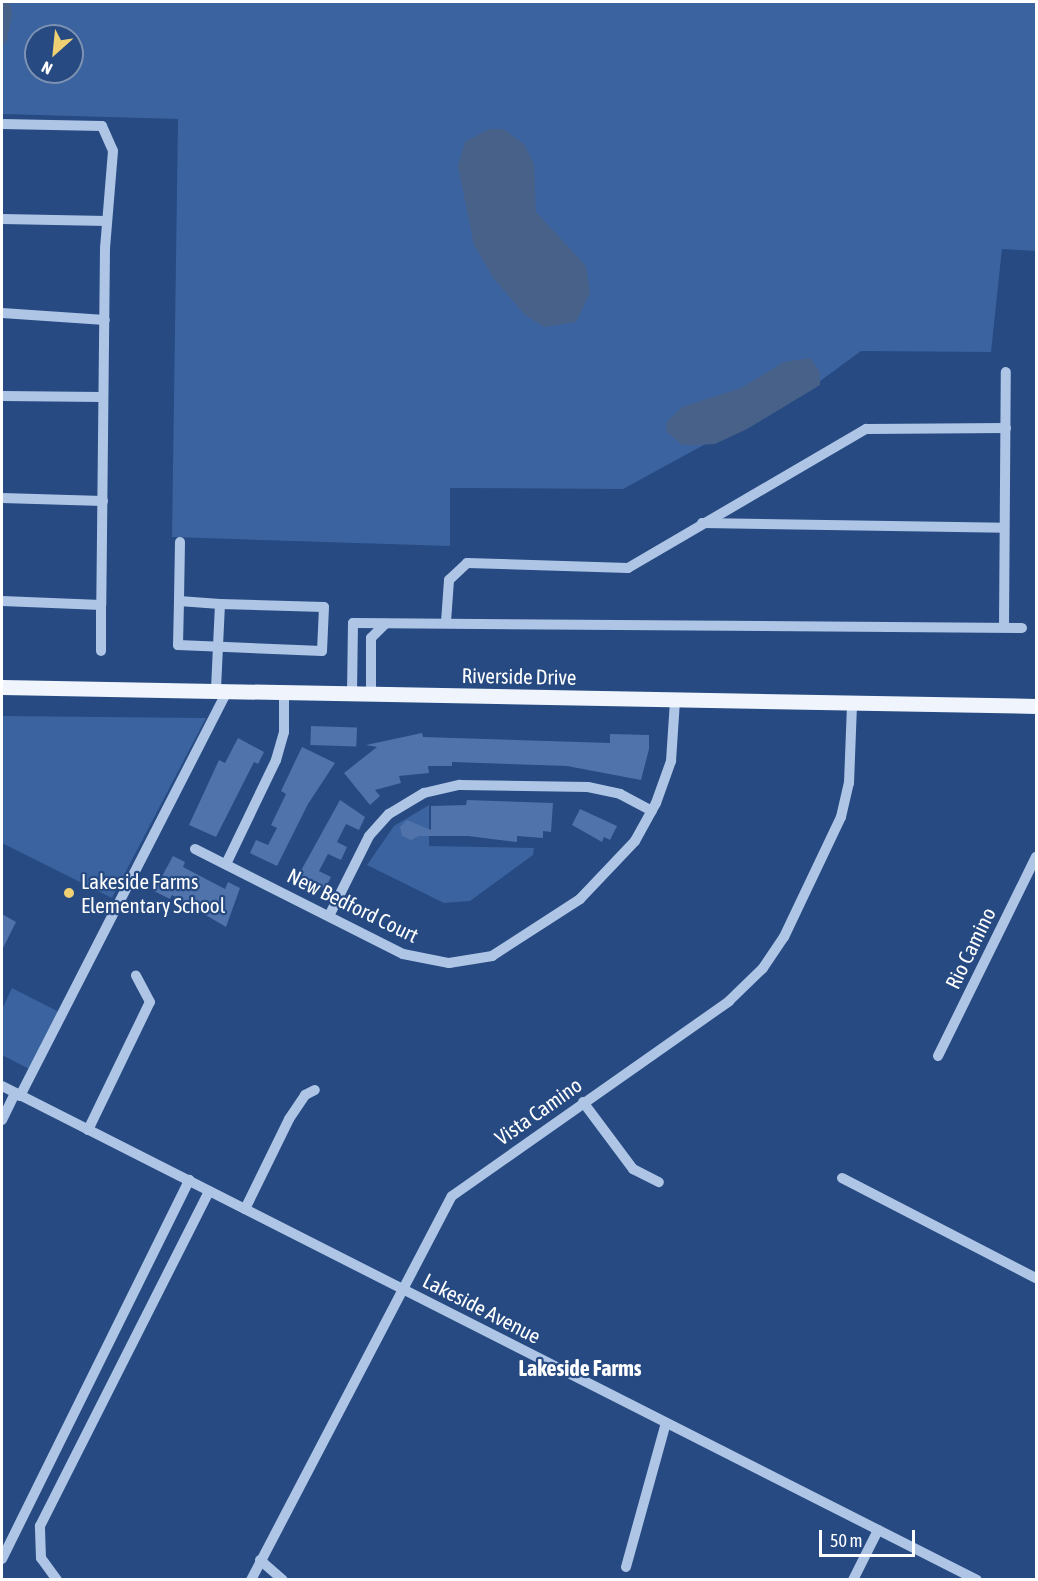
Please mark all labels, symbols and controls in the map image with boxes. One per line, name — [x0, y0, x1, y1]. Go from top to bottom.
north arrow — [24, 24, 84, 84]
text: N — [38, 58, 55, 78]
street label: Riverside Drive — [461, 662, 577, 690]
street label: New Bedford Court — [283, 862, 423, 948]
place label: Lakeside Farms Elementary School — [81, 868, 225, 918]
marker: Lakeside Farms Elementary School — [62, 886, 76, 900]
street label: Rio Camino — [940, 903, 1000, 993]
street label: Vista Camino — [490, 1072, 586, 1150]
street label: Lakeside Avenue — [419, 1267, 545, 1349]
district label: Lakeside Farms — [519, 1356, 641, 1382]
scale bar — [822, 1518, 918, 1556]
text: 50 m — [830, 1530, 862, 1551]

